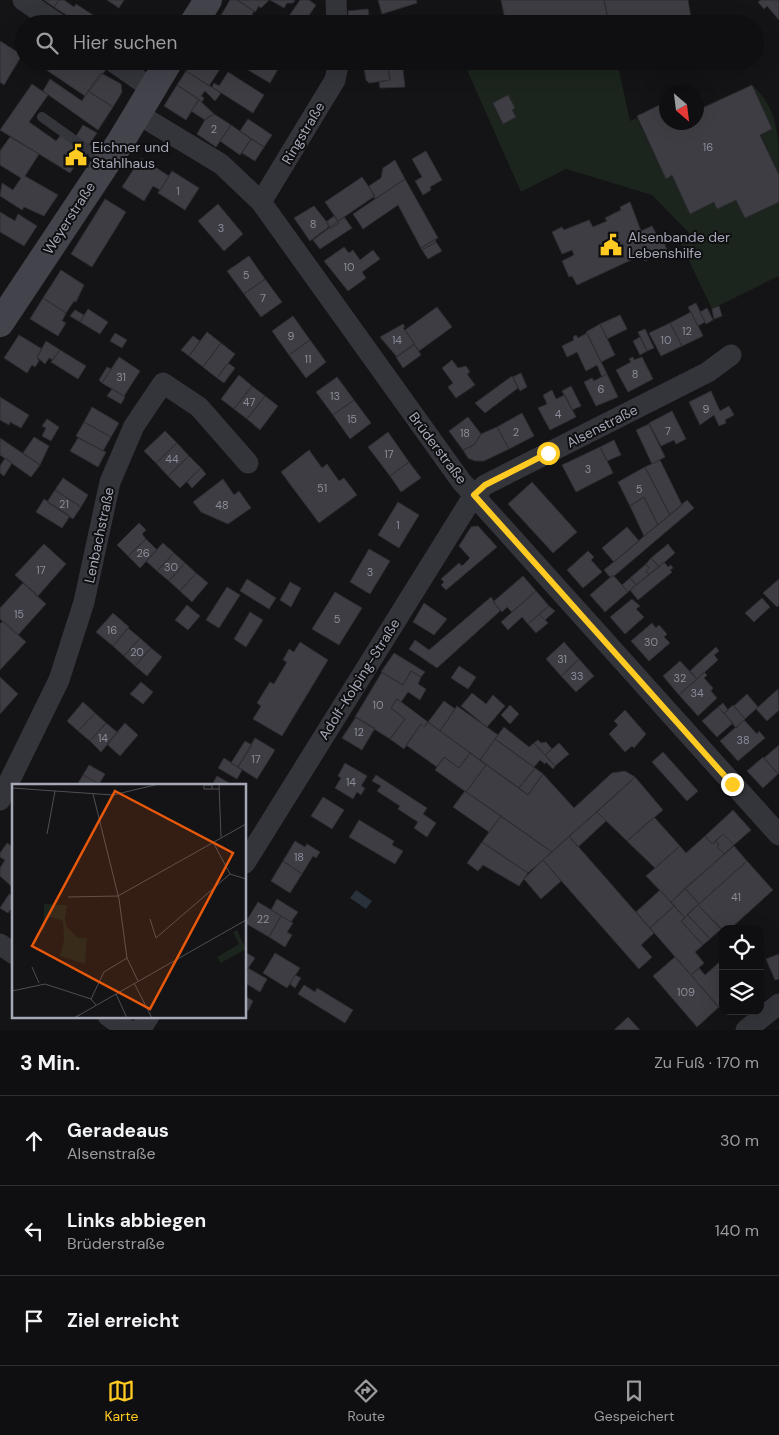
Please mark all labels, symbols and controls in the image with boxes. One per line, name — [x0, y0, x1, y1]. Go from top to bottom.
search box — [15, 15, 764, 70]
icon: search — [33, 29, 61, 57]
text: Hier suchen — [73, 30, 177, 55]
north arrow — [659, 85, 704, 130]
street label: Ringstraße — [277, 99, 329, 167]
house number: 2 — [211, 122, 217, 136]
place label: Eichner und Stahlhaus — [92, 138, 169, 172]
house number: 16 — [703, 140, 713, 154]
public building icon: Eichner und Stahlhaus — [63, 142, 89, 168]
street label: Weyerstraße — [39, 178, 99, 258]
house number: 1 — [176, 184, 180, 198]
house number: 8 — [310, 217, 316, 231]
house number: 3 — [218, 221, 224, 235]
place label: Alsenbande der Lebenshilfe — [628, 228, 730, 262]
public building icon: Alsenbande der Lebenshilfe — [598, 232, 624, 258]
house number: 10 — [344, 260, 354, 274]
house number: 5 — [243, 268, 250, 282]
house number: 7 — [260, 291, 266, 305]
house number: 12 — [682, 324, 692, 338]
house number: 9 — [288, 329, 295, 343]
house number: 14 — [392, 333, 402, 347]
house number: 10 — [661, 333, 671, 347]
house number: 11 — [305, 352, 311, 366]
house number: 8 — [632, 367, 638, 381]
house number: 31 — [116, 370, 126, 384]
house number: 6 — [598, 382, 605, 396]
house number: 13 — [330, 389, 340, 403]
house number: 47 — [243, 395, 255, 409]
street label: Alsenstraße — [563, 400, 641, 452]
house number: 9 — [703, 402, 710, 416]
house number: 4 — [555, 407, 562, 421]
street label: Brüderstraße — [405, 408, 471, 488]
house number: 15 — [347, 412, 357, 426]
house number: 7 — [665, 424, 671, 438]
house number: 2 — [513, 425, 519, 439]
house number: 18 — [460, 426, 470, 440]
route start — [537, 442, 560, 465]
house number: 17 — [384, 447, 394, 461]
house number: 44 — [165, 452, 179, 466]
house number: 3 — [585, 462, 591, 476]
house number: 51 — [317, 481, 327, 495]
house number: 5 — [636, 482, 643, 496]
street label: Lenbachstraße — [80, 485, 118, 585]
house number: 21 — [59, 497, 69, 511]
house number: 48 — [215, 498, 229, 512]
house number: 1 — [396, 518, 400, 532]
house number: 26 — [136, 546, 150, 560]
house number: 30 — [164, 560, 178, 574]
house number: 17 — [36, 563, 46, 577]
house number: 3 — [367, 565, 373, 579]
house number: 15 — [14, 607, 24, 621]
house number: 5 — [334, 612, 341, 626]
street label: Adolf-Kolping-Straße — [314, 615, 404, 743]
house number: 16 — [107, 623, 117, 637]
house number: 30 — [644, 635, 658, 649]
house number: 20 — [130, 645, 144, 659]
house number: 31 — [557, 652, 567, 666]
house number: 33 — [570, 669, 584, 683]
house number: 32 — [674, 671, 686, 685]
house number: 34 — [690, 686, 704, 700]
house number: 10 — [373, 698, 383, 712]
house number: 12 — [354, 725, 364, 739]
house number: 14 — [98, 731, 108, 745]
house number: 38 — [736, 733, 750, 747]
house number: 17 — [251, 752, 261, 766]
route end — [721, 773, 744, 796]
house number: 14 — [346, 775, 356, 789]
inset map — [12, 784, 246, 1018]
house number: 18 — [294, 850, 304, 864]
house number: 41 — [731, 890, 741, 904]
house number: 22 — [257, 912, 269, 926]
map controls — [719, 925, 764, 1015]
button: locate — [719, 925, 764, 970]
button: layers — [719, 970, 764, 1015]
house number: 109 — [677, 985, 695, 999]
text: 3 Min. — [20, 1049, 80, 1077]
text: Zu Fuß · 170 m — [654, 1052, 759, 1073]
text: Geradeaus — [67, 1118, 169, 1143]
icon: ahead — [20, 1127, 48, 1155]
text: 30 m — [720, 1130, 759, 1151]
text: Alsenstraße — [67, 1143, 156, 1164]
text: Links abbiegen — [67, 1208, 206, 1233]
icon: left — [20, 1217, 48, 1245]
text: 140 m — [715, 1220, 759, 1241]
text: Brüderstraße — [67, 1233, 165, 1254]
icon: arrive — [20, 1307, 48, 1335]
text: Ziel erreicht — [67, 1308, 179, 1333]
tab: Karte — [105, 1377, 138, 1425]
tab: Route — [348, 1377, 385, 1425]
tab: Gespeichert — [594, 1377, 674, 1425]

